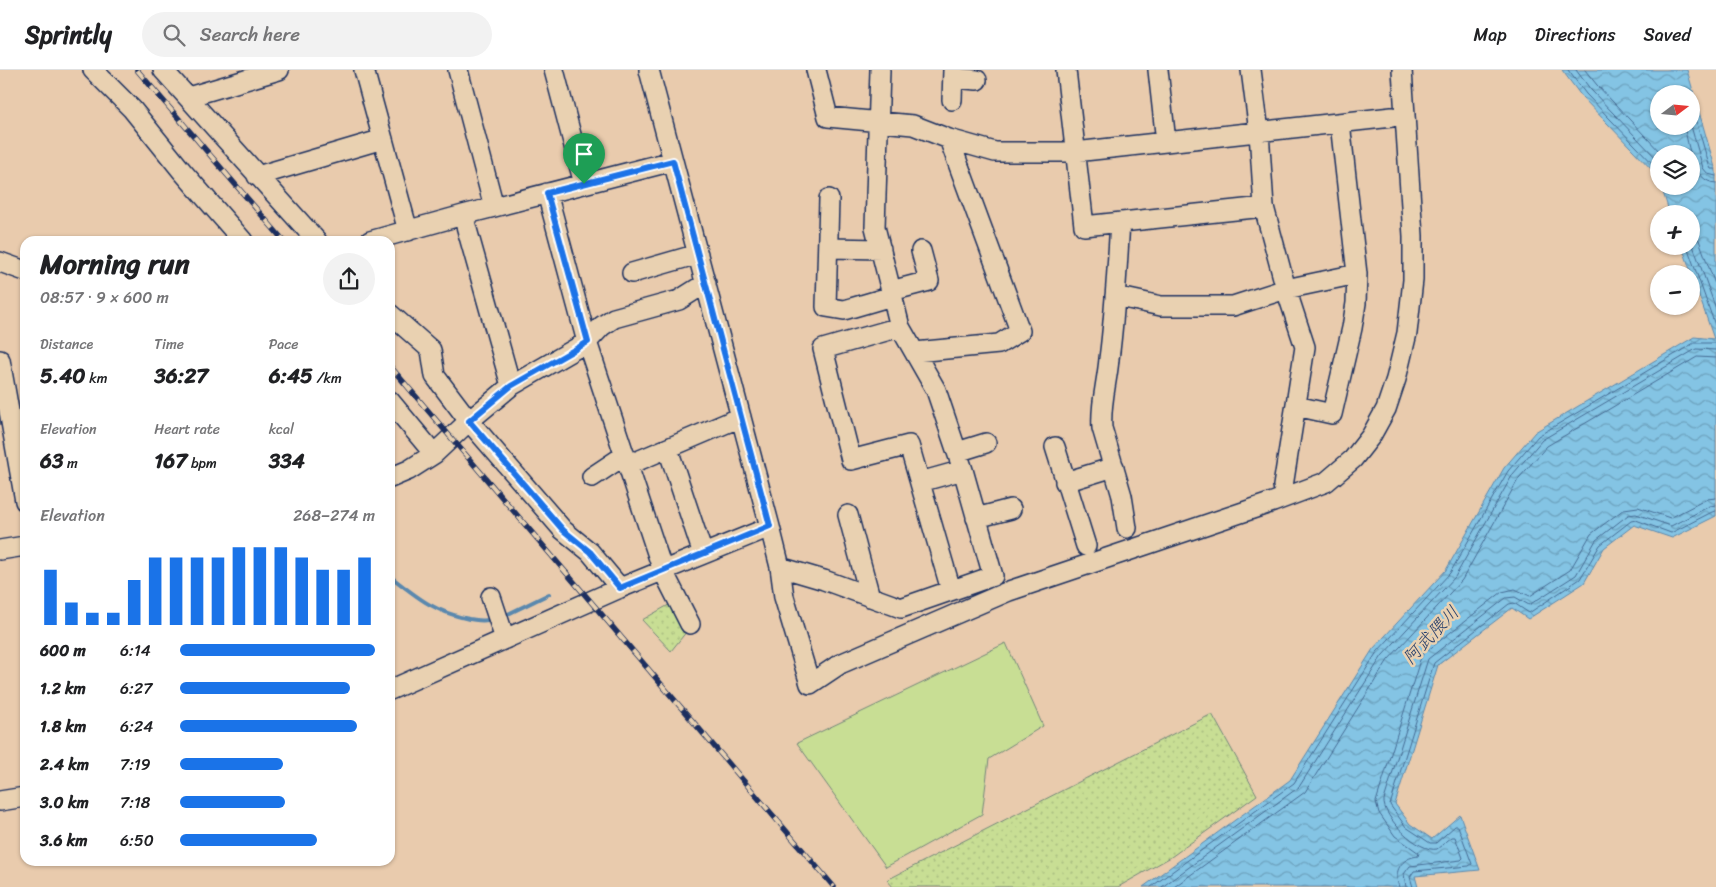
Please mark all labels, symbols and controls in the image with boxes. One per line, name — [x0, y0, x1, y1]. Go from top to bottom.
search box — [142, 12, 492, 57]
text: Sprintly — [25, 14, 112, 56]
text: Search here — [200, 18, 300, 51]
text: Map — [1474, 19, 1507, 51]
text: Directions — [1535, 19, 1616, 51]
text: Saved — [1644, 19, 1691, 51]
icon: search — [160, 21, 188, 49]
north arrow — [1650, 85, 1700, 135]
map controls — [1650, 85, 1700, 315]
pin — [563, 133, 605, 184]
icon: arrive — [570, 140, 598, 168]
button: layers — [1650, 145, 1700, 195]
button: + — [1650, 205, 1700, 255]
text: Morning run — [40, 239, 190, 288]
button: share — [323, 253, 375, 305]
button: − — [1650, 265, 1700, 315]
text: 08:57 · 9 × 600 m — [40, 283, 169, 312]
text: Distance — [40, 332, 93, 357]
text: Time — [154, 332, 184, 357]
text: Pace — [269, 332, 298, 357]
text: 5.40 — [40, 357, 86, 395]
text: 36:27 — [154, 357, 208, 395]
text: 6:45 — [269, 357, 313, 395]
text: km — [86, 366, 107, 391]
text: /km — [313, 366, 342, 391]
text: Elevation — [40, 417, 97, 442]
text: Heart rate — [154, 417, 220, 442]
text: kcal — [269, 417, 294, 442]
text: 63 — [40, 442, 63, 480]
text: 167 — [154, 442, 187, 480]
text: 334 — [269, 442, 305, 480]
text: m — [63, 451, 78, 476]
text: bpm — [187, 451, 217, 476]
text: Elevation — [40, 501, 105, 530]
text: 268–274 m — [293, 501, 375, 530]
water label: 阿武隈川 — [1395, 598, 1467, 672]
text: 600 m — [40, 636, 86, 665]
text: 6:14 — [120, 636, 151, 665]
text: 1.2 km — [40, 674, 86, 703]
text: 6:27 — [120, 674, 152, 703]
text: 1.8 km — [40, 712, 86, 741]
text: 6:24 — [120, 712, 153, 741]
text: 2.4 km — [40, 750, 89, 779]
text: 7:19 — [120, 750, 151, 779]
text: 3.0 km — [40, 788, 89, 817]
text: 7:18 — [120, 788, 150, 817]
text: 3.6 km — [40, 826, 88, 855]
text: 6:50 — [120, 826, 154, 855]

